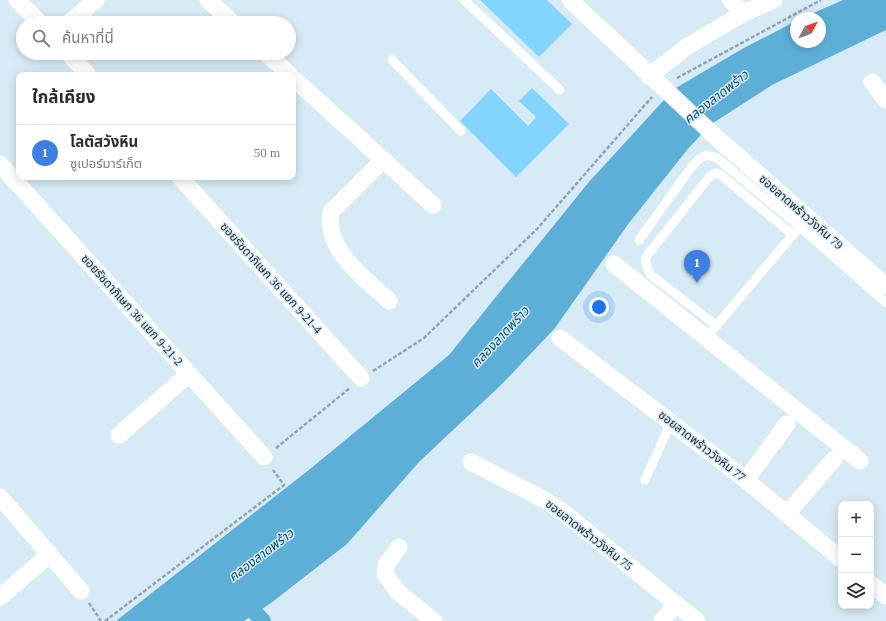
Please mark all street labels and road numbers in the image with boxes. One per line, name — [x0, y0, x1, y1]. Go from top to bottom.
street label: ซอยลาดพร้าววังหิน 79 — [756, 172, 846, 252]
street label: ซอยรัชดาภิเษก 36 แยก 9-21-4 — [217, 220, 325, 336]
street label: ซอยรัชดาภิเษก 36 แยก 9-21-2 — [78, 252, 186, 368]
street label: ซอยลาดพร้าววังหิน 77 — [656, 408, 748, 484]
street label: ซอยลาดพร้าววังหิน 75 — [543, 497, 635, 573]

